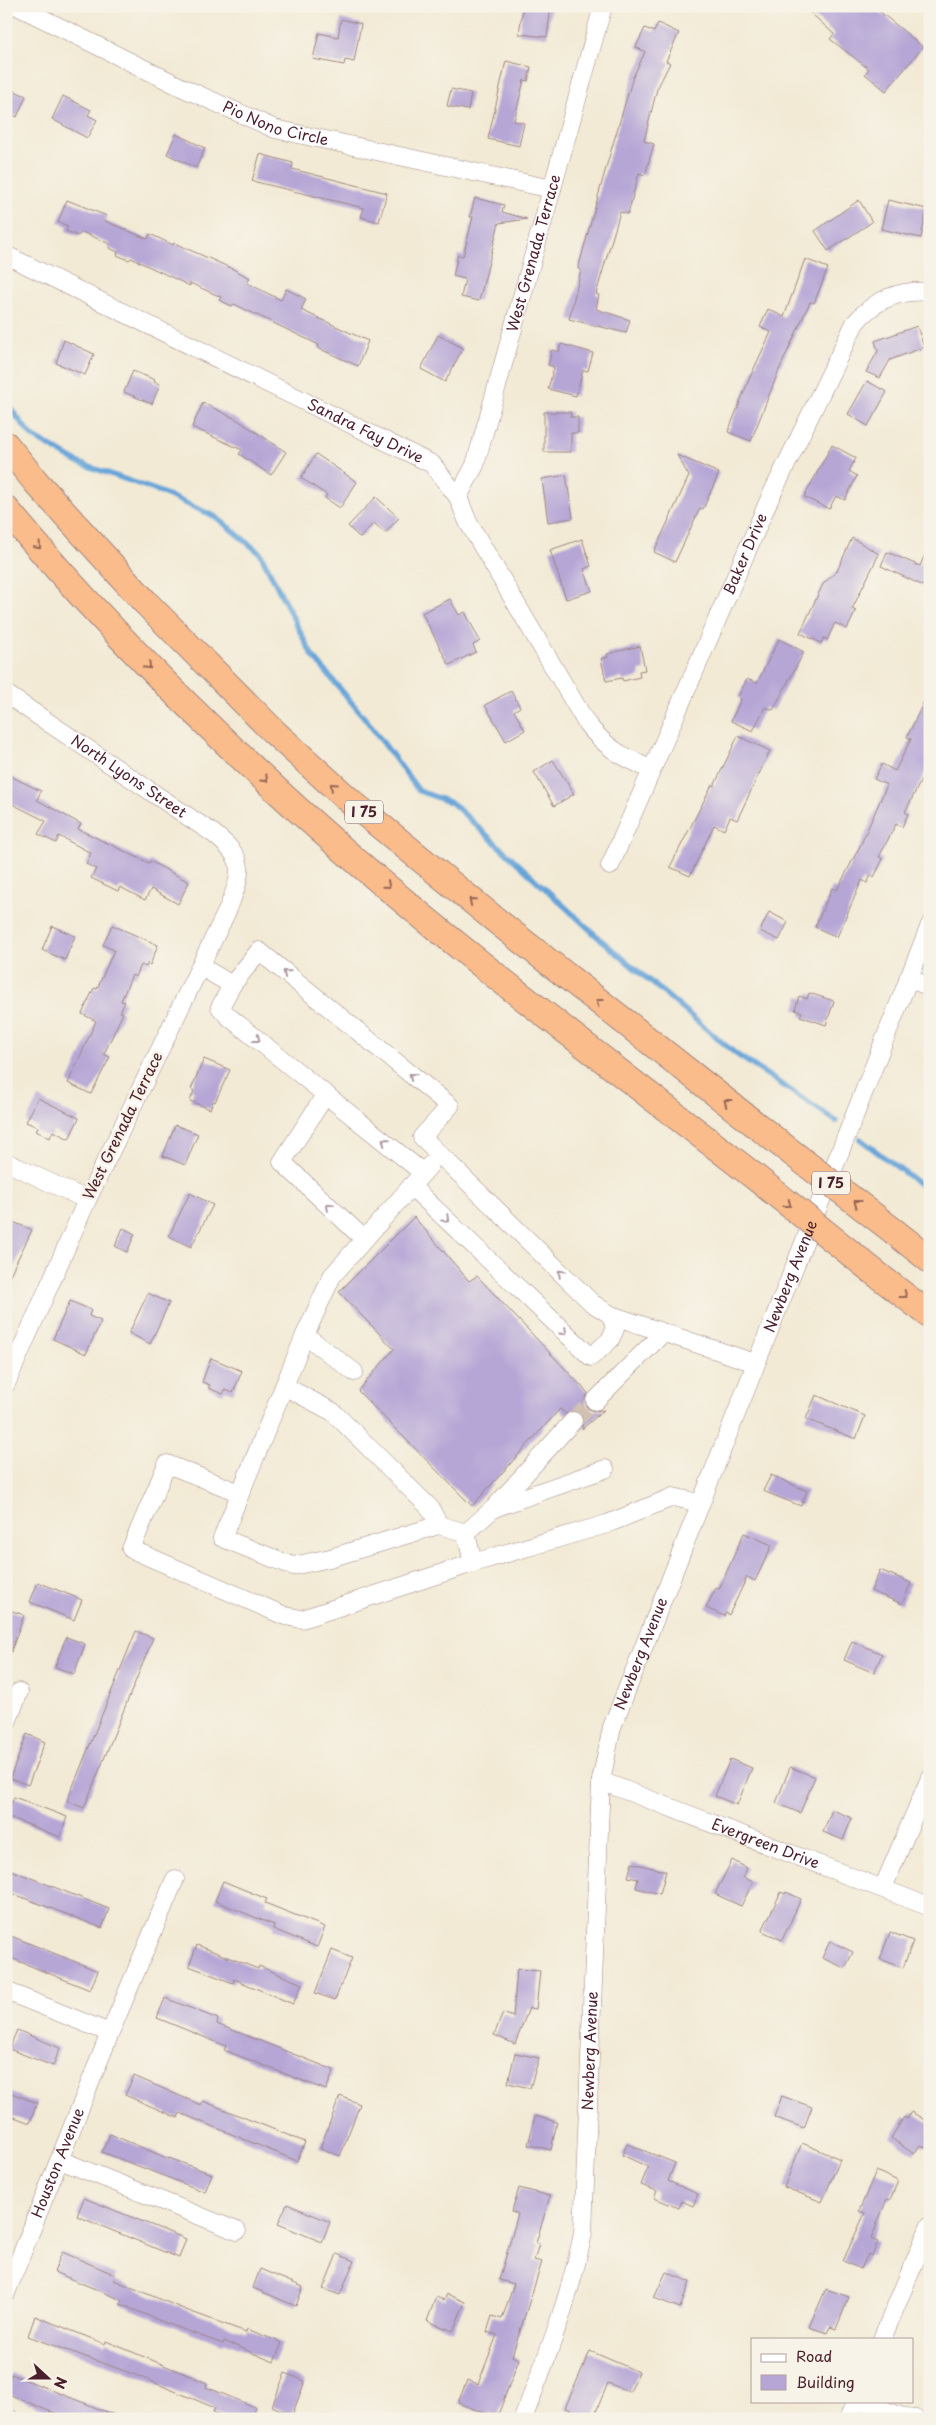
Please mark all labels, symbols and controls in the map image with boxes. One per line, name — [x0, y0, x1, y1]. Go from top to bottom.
street label: Pio Nono Circle — [219, 94, 331, 150]
street label: West Grenada Terrace — [500, 172, 565, 334]
street label: Sandra Fay Drive — [304, 392, 428, 468]
street label: Baker Drive — [716, 509, 772, 598]
one-way arrow — [32, 541, 41, 550]
one-way arrow — [142, 660, 151, 669]
street label: North Lyons Street — [67, 728, 192, 823]
one-way arrow — [259, 773, 268, 782]
one-way arrow — [330, 783, 339, 792]
road number: I 75 — [345, 800, 383, 824]
one-way arrow — [382, 880, 391, 889]
one-way arrow — [469, 898, 478, 906]
one-way arrow — [283, 971, 292, 979]
one-way arrow — [596, 999, 605, 1007]
one-way arrow — [251, 1033, 260, 1042]
street label: West Grenada Terrace — [76, 1047, 168, 1203]
one-way arrow — [409, 1072, 418, 1081]
one-way arrow — [723, 1099, 733, 1108]
one-way arrow — [381, 1138, 390, 1147]
road number: I 75 — [812, 1172, 850, 1194]
one-way arrow — [783, 1198, 792, 1207]
one-way arrow — [853, 1200, 863, 1209]
one-way arrow — [325, 1203, 334, 1212]
one-way arrow — [441, 1214, 450, 1223]
street label: Newberg Avenue — [757, 1216, 822, 1335]
one-way arrow — [558, 1269, 567, 1278]
one-way arrow — [898, 1290, 907, 1298]
one-way arrow — [559, 1326, 568, 1335]
street label: Newberg Avenue — [607, 1594, 672, 1713]
street label: Evergreen Drive — [709, 1811, 823, 1874]
street label: Newberg Avenue — [575, 1991, 603, 2111]
street label: Houston Avenue — [24, 2104, 89, 2221]
legend — [751, 2338, 914, 2402]
text: Road — [796, 2344, 832, 2367]
north arrow — [22, 2352, 72, 2402]
text: Building — [796, 2370, 855, 2393]
text: N — [49, 2374, 72, 2392]

